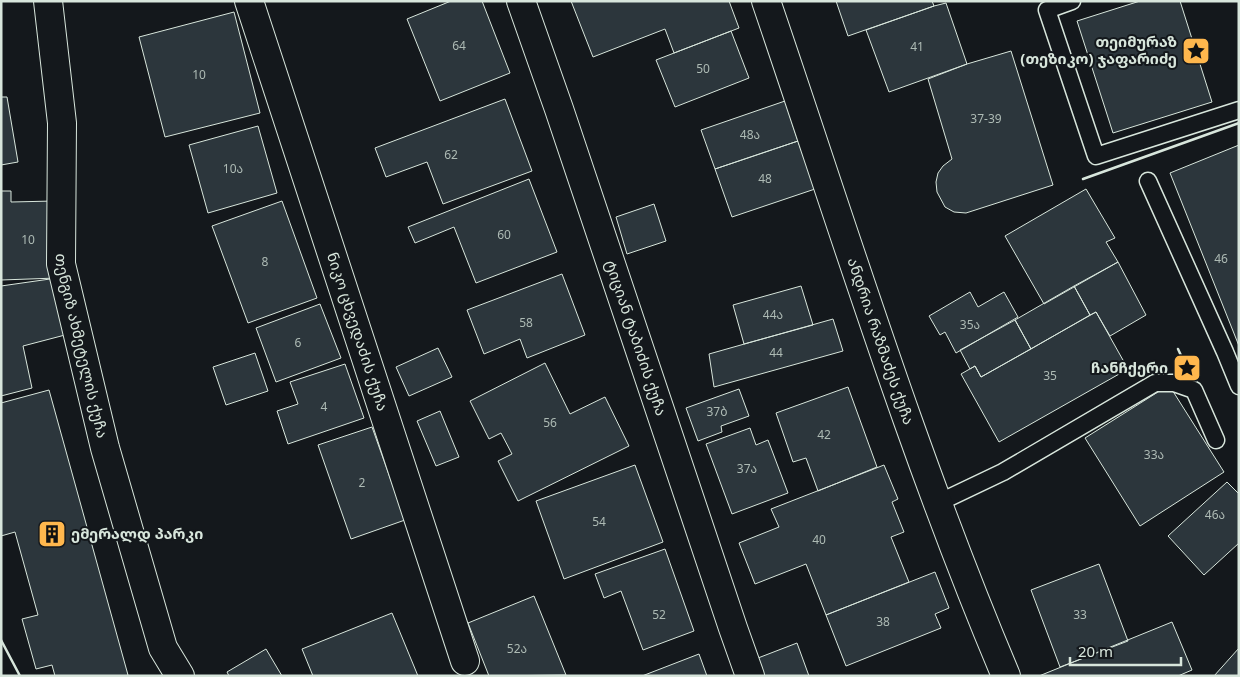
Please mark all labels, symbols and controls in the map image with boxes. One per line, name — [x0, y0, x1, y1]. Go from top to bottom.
place label: თეიმურაზ (თეზიკო) ჯაფარიძე — [1020, 31, 1177, 68]
place icon: თეიმურაზ (თეზიკო) ჯაფარიძე — [1181, 36, 1211, 66]
house number: 64 — [452, 37, 466, 54]
house number: 41 — [910, 38, 924, 55]
house number: 50 — [696, 60, 710, 77]
house number: 10 — [192, 66, 206, 83]
house number: 37-39 — [970, 110, 1002, 127]
house number: 48ა — [740, 126, 760, 143]
house number: 62 — [444, 146, 458, 163]
house number: 10ა — [223, 160, 243, 177]
house number: 48 — [758, 170, 772, 187]
house number: 60 — [497, 226, 511, 243]
house number: 10 — [21, 231, 35, 248]
street label: ნიკო ცხვედაძის ქუჩა — [323, 250, 393, 413]
house number: 46 — [1214, 250, 1228, 267]
house number: 8 — [262, 253, 269, 270]
street label: თენგიზ ახმეტელის ქუჩა — [52, 254, 113, 440]
street label: ანდრია რაზმაძეს ქუჩა — [844, 255, 919, 427]
street label: ტიციან ტაბიძის ქუჩა — [601, 257, 672, 418]
house number: 44ა — [763, 306, 783, 323]
house number: 58 — [519, 314, 533, 331]
house number: 35ა — [960, 316, 980, 333]
house number: 6 — [295, 334, 302, 351]
house number: 44 — [769, 344, 783, 361]
place icon: ჩანჩქერი — [1172, 353, 1202, 383]
place label: ჩანჩქერი — [1091, 357, 1168, 377]
house number: 35 — [1043, 367, 1057, 384]
house number: 4 — [321, 398, 328, 415]
house number: 37ბ — [706, 403, 728, 420]
house number: 56 — [543, 414, 557, 431]
house number: 42 — [817, 426, 831, 443]
house number: 33ა — [1144, 446, 1164, 463]
house number: 37ა — [737, 460, 757, 477]
house number: 2 — [359, 474, 366, 491]
house number: 46ა — [1205, 506, 1225, 523]
house number: 54 — [592, 513, 606, 530]
building icon: ემერალდ პარკი — [37, 519, 67, 549]
place label: ემერალდ პარკი — [71, 523, 203, 543]
house number: 40 — [812, 531, 826, 548]
house number: 52 — [652, 606, 666, 623]
house number: 33 — [1073, 606, 1087, 623]
house number: 38 — [876, 613, 890, 630]
scale bar — [1070, 634, 1181, 666]
house number: 52ა — [507, 640, 527, 657]
text: 20 m — [1078, 641, 1113, 661]

